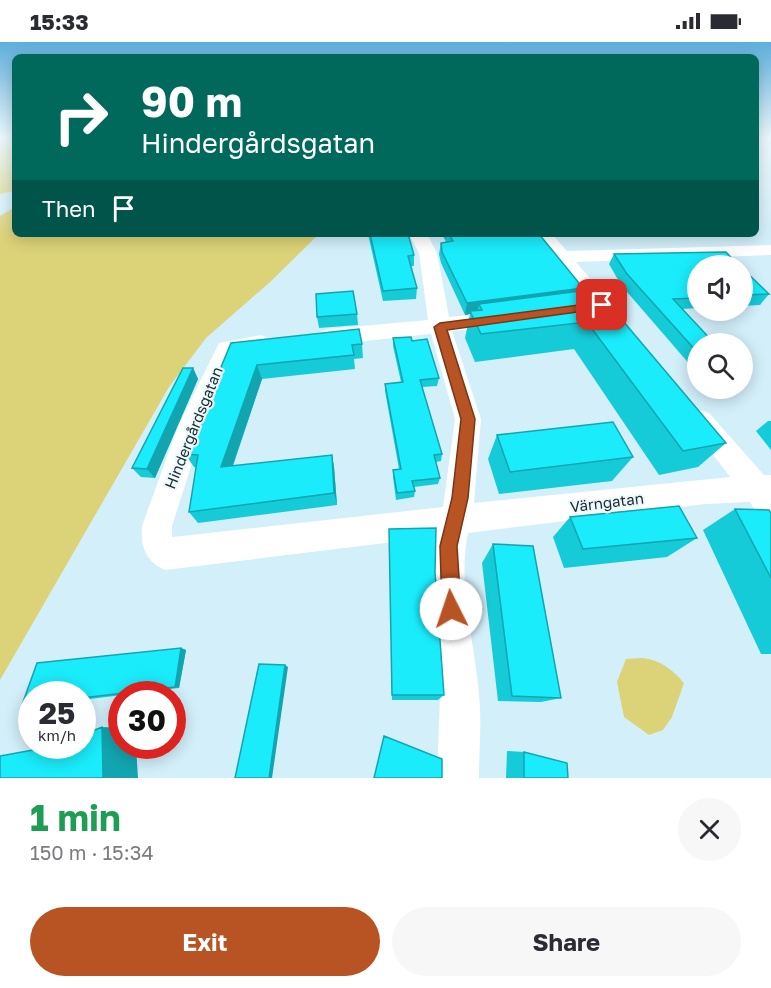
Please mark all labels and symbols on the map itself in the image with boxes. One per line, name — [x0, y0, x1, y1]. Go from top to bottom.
pin — [576, 279, 627, 330]
street label: Hindergårdsgatan — [160, 364, 226, 491]
street label: Värngatan — [569, 489, 645, 515]
position arrow — [419, 577, 483, 641]
speed limit sign: 30 — [108, 681, 186, 759]

